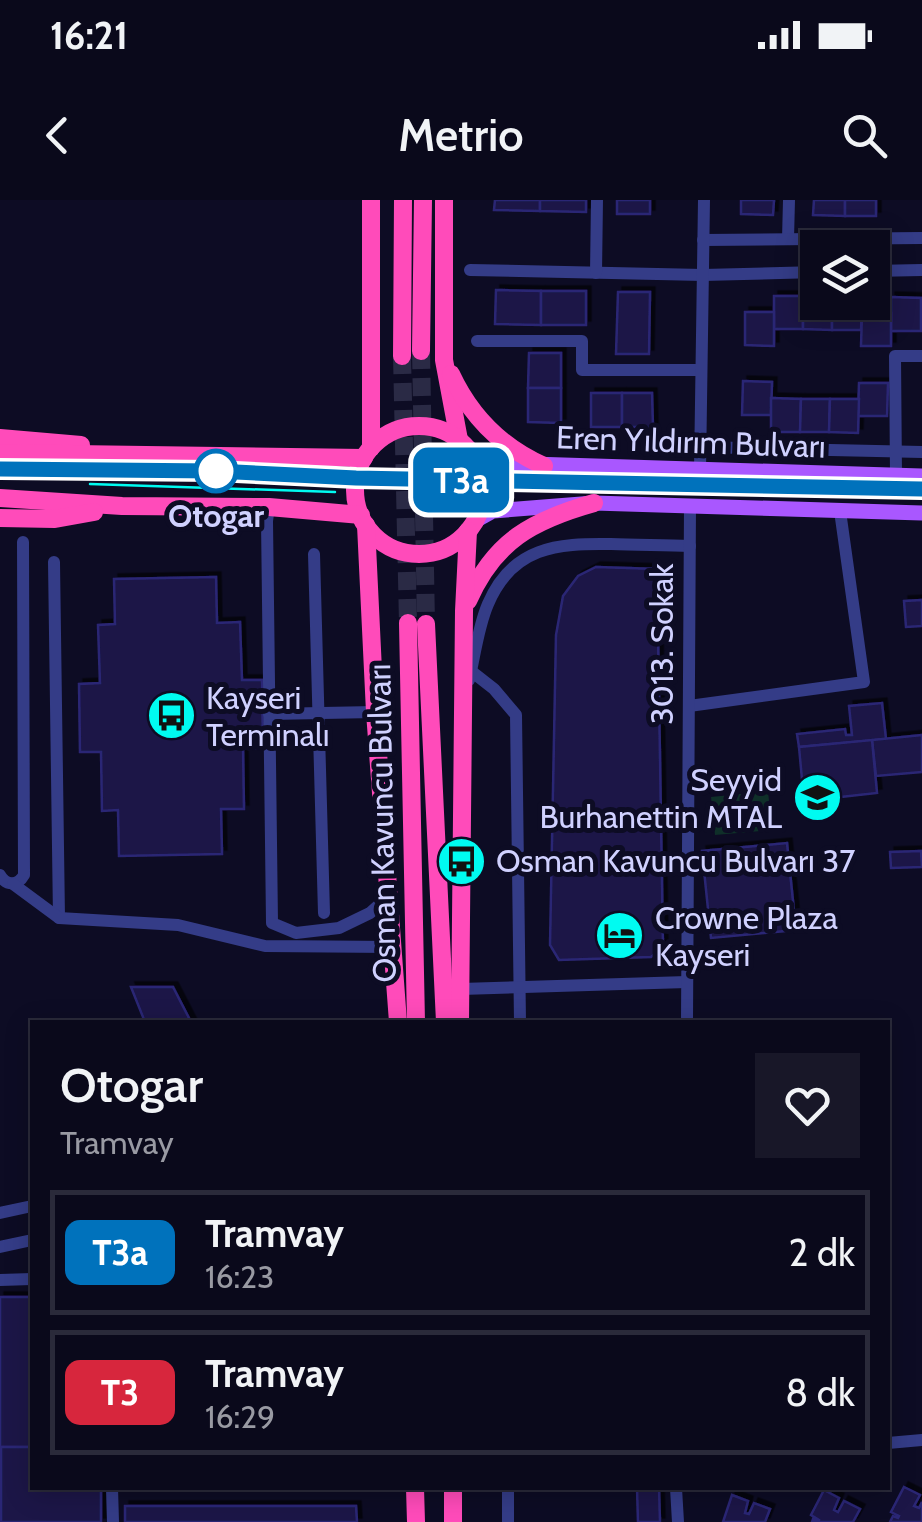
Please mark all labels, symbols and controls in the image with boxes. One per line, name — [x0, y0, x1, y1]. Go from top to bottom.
text: 16:21 — [50, 12, 128, 59]
icon: back — [30, 108, 85, 163]
text: Metrio — [398, 108, 524, 162]
icon: search — [837, 108, 892, 163]
map controls — [800, 230, 890, 320]
button: layers — [800, 230, 890, 320]
street label: Eren Yıldırım Bulvarı — [556, 417, 826, 466]
line badge: T3a — [404, 448, 518, 512]
marker: Otogar — [195, 450, 237, 492]
text: T3a — [433, 459, 489, 502]
place label: Otogar — [168, 496, 264, 535]
street label: 3013. Sokak — [642, 563, 681, 725]
street label: Osman Kavuncu Bulvarı — [359, 663, 404, 983]
place label: Kayseri Terminalı — [206, 678, 329, 754]
bus stop icon: Kayseri Terminalı — [145, 690, 197, 742]
place label: Seyyid Burhanettin MTAL — [540, 760, 782, 836]
school or university icon: Seyyid Burhanettin MTAL — [791, 772, 843, 824]
bus stop icon: Osman Kavuncu Bulvarı 37 — [435, 835, 487, 887]
place label: Osman Kavuncu Bulvarı 37 — [496, 841, 855, 880]
place label: Crowne Plaza Kayseri — [655, 898, 838, 974]
hotel icon: Crowne Plaza Kayseri — [594, 910, 646, 962]
button: heart — [755, 1053, 860, 1158]
text: Otogar — [60, 1056, 203, 1114]
text: Tramvay — [60, 1123, 174, 1162]
text: Tramvay — [205, 1210, 344, 1257]
text: 2 dk — [788, 1229, 855, 1276]
text: T3a — [92, 1231, 148, 1274]
text: 16:23 — [205, 1257, 274, 1296]
text: Tramvay — [205, 1350, 344, 1397]
text: 8 dk — [785, 1369, 855, 1416]
text: T3 — [101, 1371, 139, 1414]
text: 16:29 — [205, 1397, 275, 1436]

